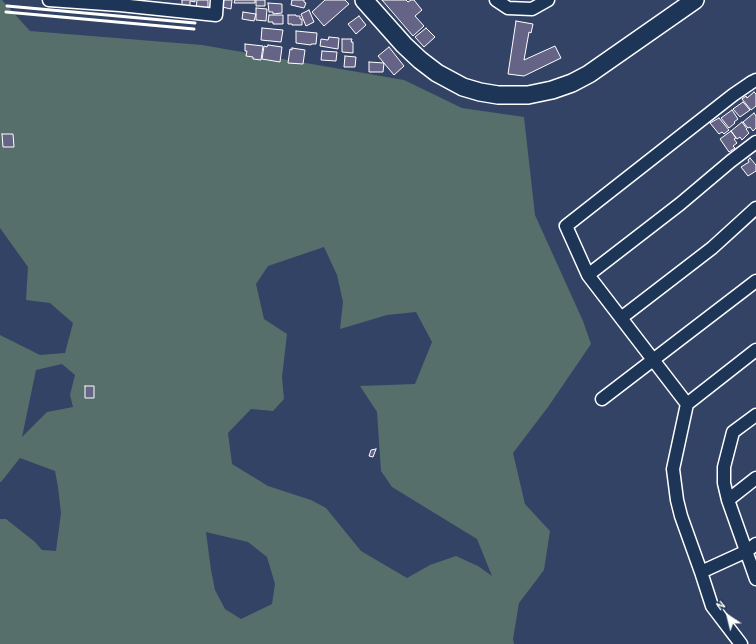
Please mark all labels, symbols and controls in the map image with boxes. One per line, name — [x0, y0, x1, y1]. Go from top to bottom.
north arrow — [708, 596, 748, 636]
text: N — [714, 598, 728, 613]

